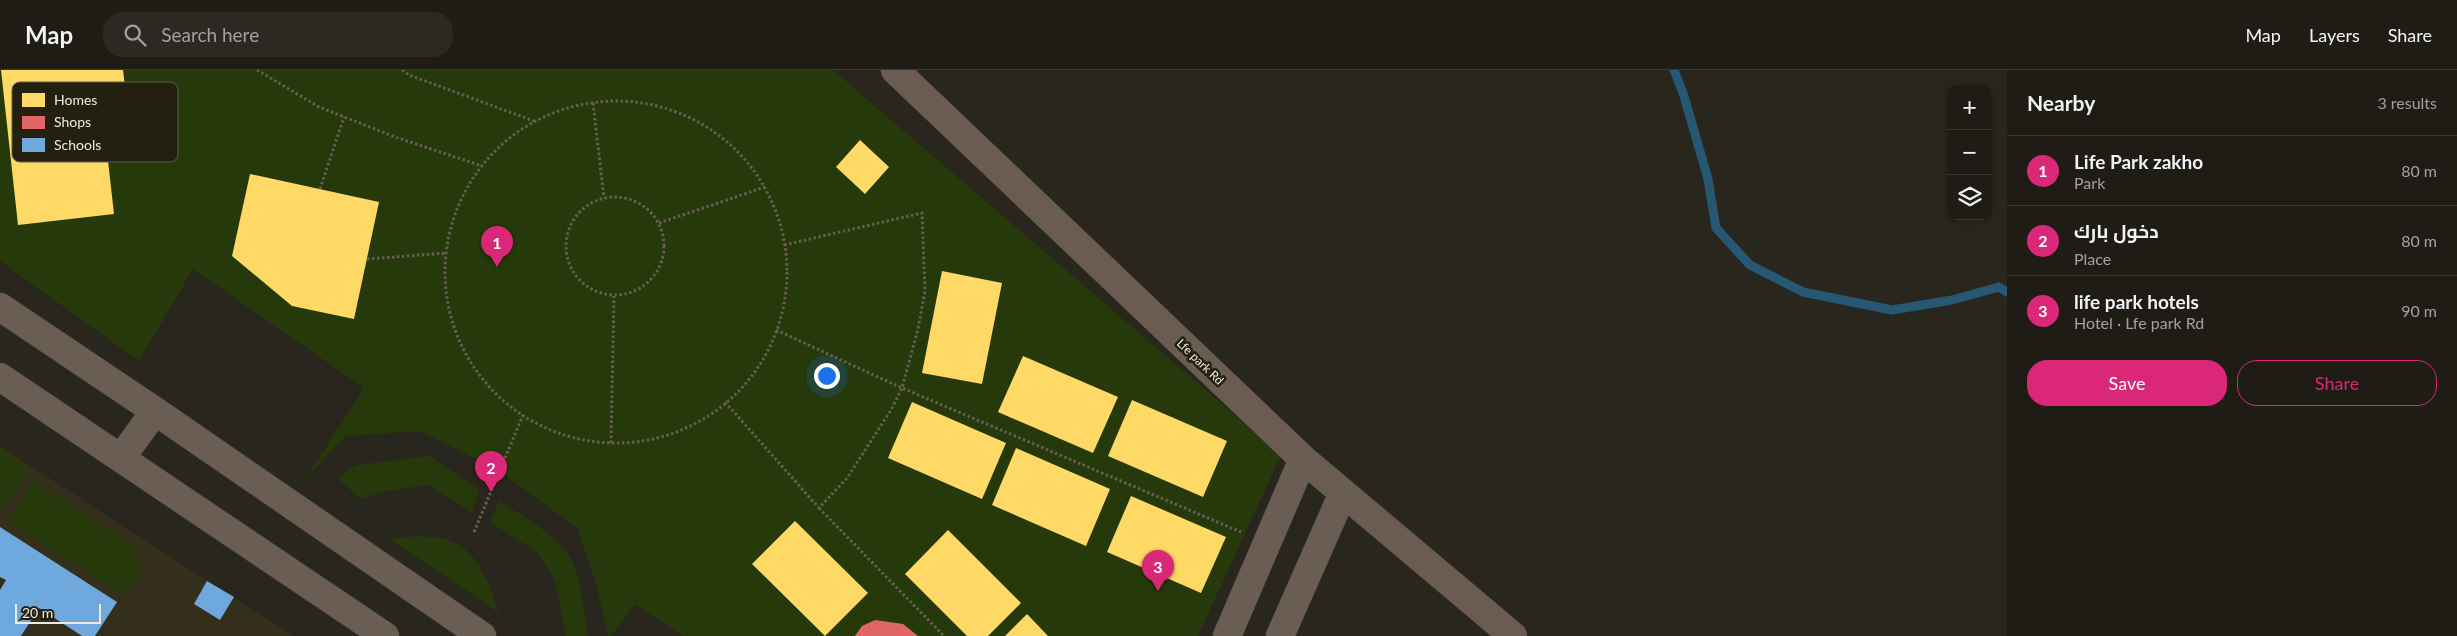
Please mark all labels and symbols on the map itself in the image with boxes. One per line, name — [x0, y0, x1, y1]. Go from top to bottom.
legend — [12, 82, 178, 162]
text: Homes — [54, 91, 97, 108]
text: Shops — [54, 113, 91, 130]
text: Schools — [54, 136, 101, 153]
pin: 1 — [481, 226, 513, 267]
street label: Lfe park Rd — [1174, 336, 1227, 388]
your location — [814, 363, 840, 389]
pin: 2 — [475, 451, 507, 492]
pin: 3 — [1142, 550, 1174, 591]
scale bar — [15, 601, 101, 624]

